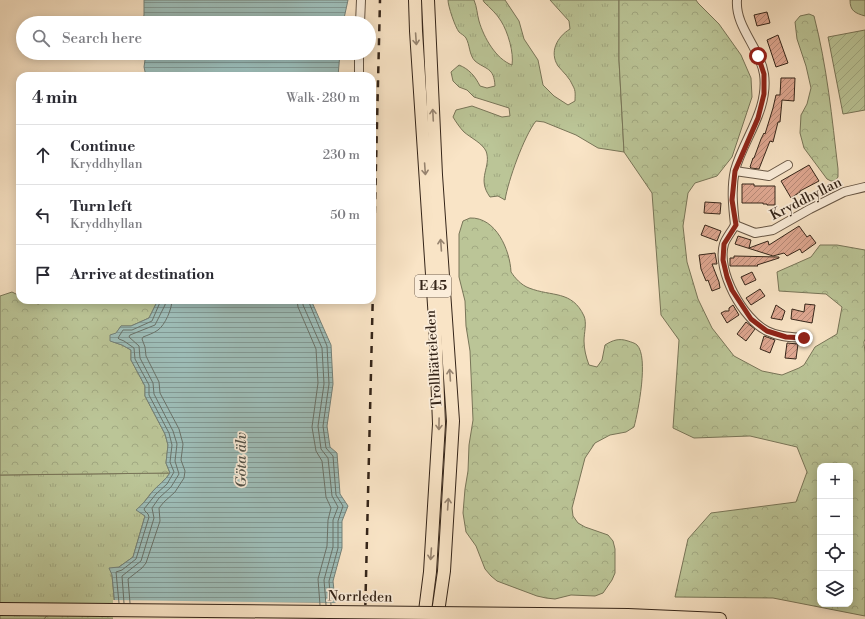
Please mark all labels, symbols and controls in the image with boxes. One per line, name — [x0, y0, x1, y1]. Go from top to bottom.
search box — [16, 16, 376, 60]
icon: search — [30, 27, 52, 49]
text: Search here — [62, 29, 142, 48]
one-way arrow — [413, 32, 420, 45]
route start — [749, 47, 767, 65]
text: 4 min — [32, 87, 77, 109]
text: Walk · 280 m — [286, 90, 360, 106]
one-way arrow — [430, 109, 437, 122]
text: Continue — [70, 137, 135, 156]
icon: ahead — [32, 144, 54, 166]
text: 230 m — [323, 147, 360, 163]
text: Kryddhyllan — [70, 156, 142, 172]
one-way arrow — [421, 162, 428, 175]
street label: Kryddhyllan — [767, 173, 845, 225]
text: Turn left — [70, 197, 132, 216]
icon: left — [32, 204, 54, 226]
text: 50 m — [330, 207, 360, 223]
text: Kryddhyllan — [70, 216, 142, 232]
one-way arrow — [438, 239, 445, 252]
icon: arrive — [32, 264, 54, 286]
text: Arrive at destination — [70, 265, 214, 284]
road number: E 45 — [415, 275, 451, 297]
street label: Trollhätteleden — [422, 309, 446, 409]
route end — [795, 329, 813, 347]
one-way arrow — [447, 369, 454, 382]
one-way arrow — [435, 417, 443, 430]
water label: Göta älv — [232, 432, 251, 488]
map controls — [817, 463, 853, 607]
button: + — [817, 463, 853, 499]
one-way arrow — [444, 498, 451, 511]
button: − — [817, 499, 853, 535]
button: locate — [817, 535, 853, 571]
one-way arrow — [428, 547, 435, 560]
button: layers — [817, 571, 853, 607]
street label: Norrleden — [327, 587, 393, 607]

